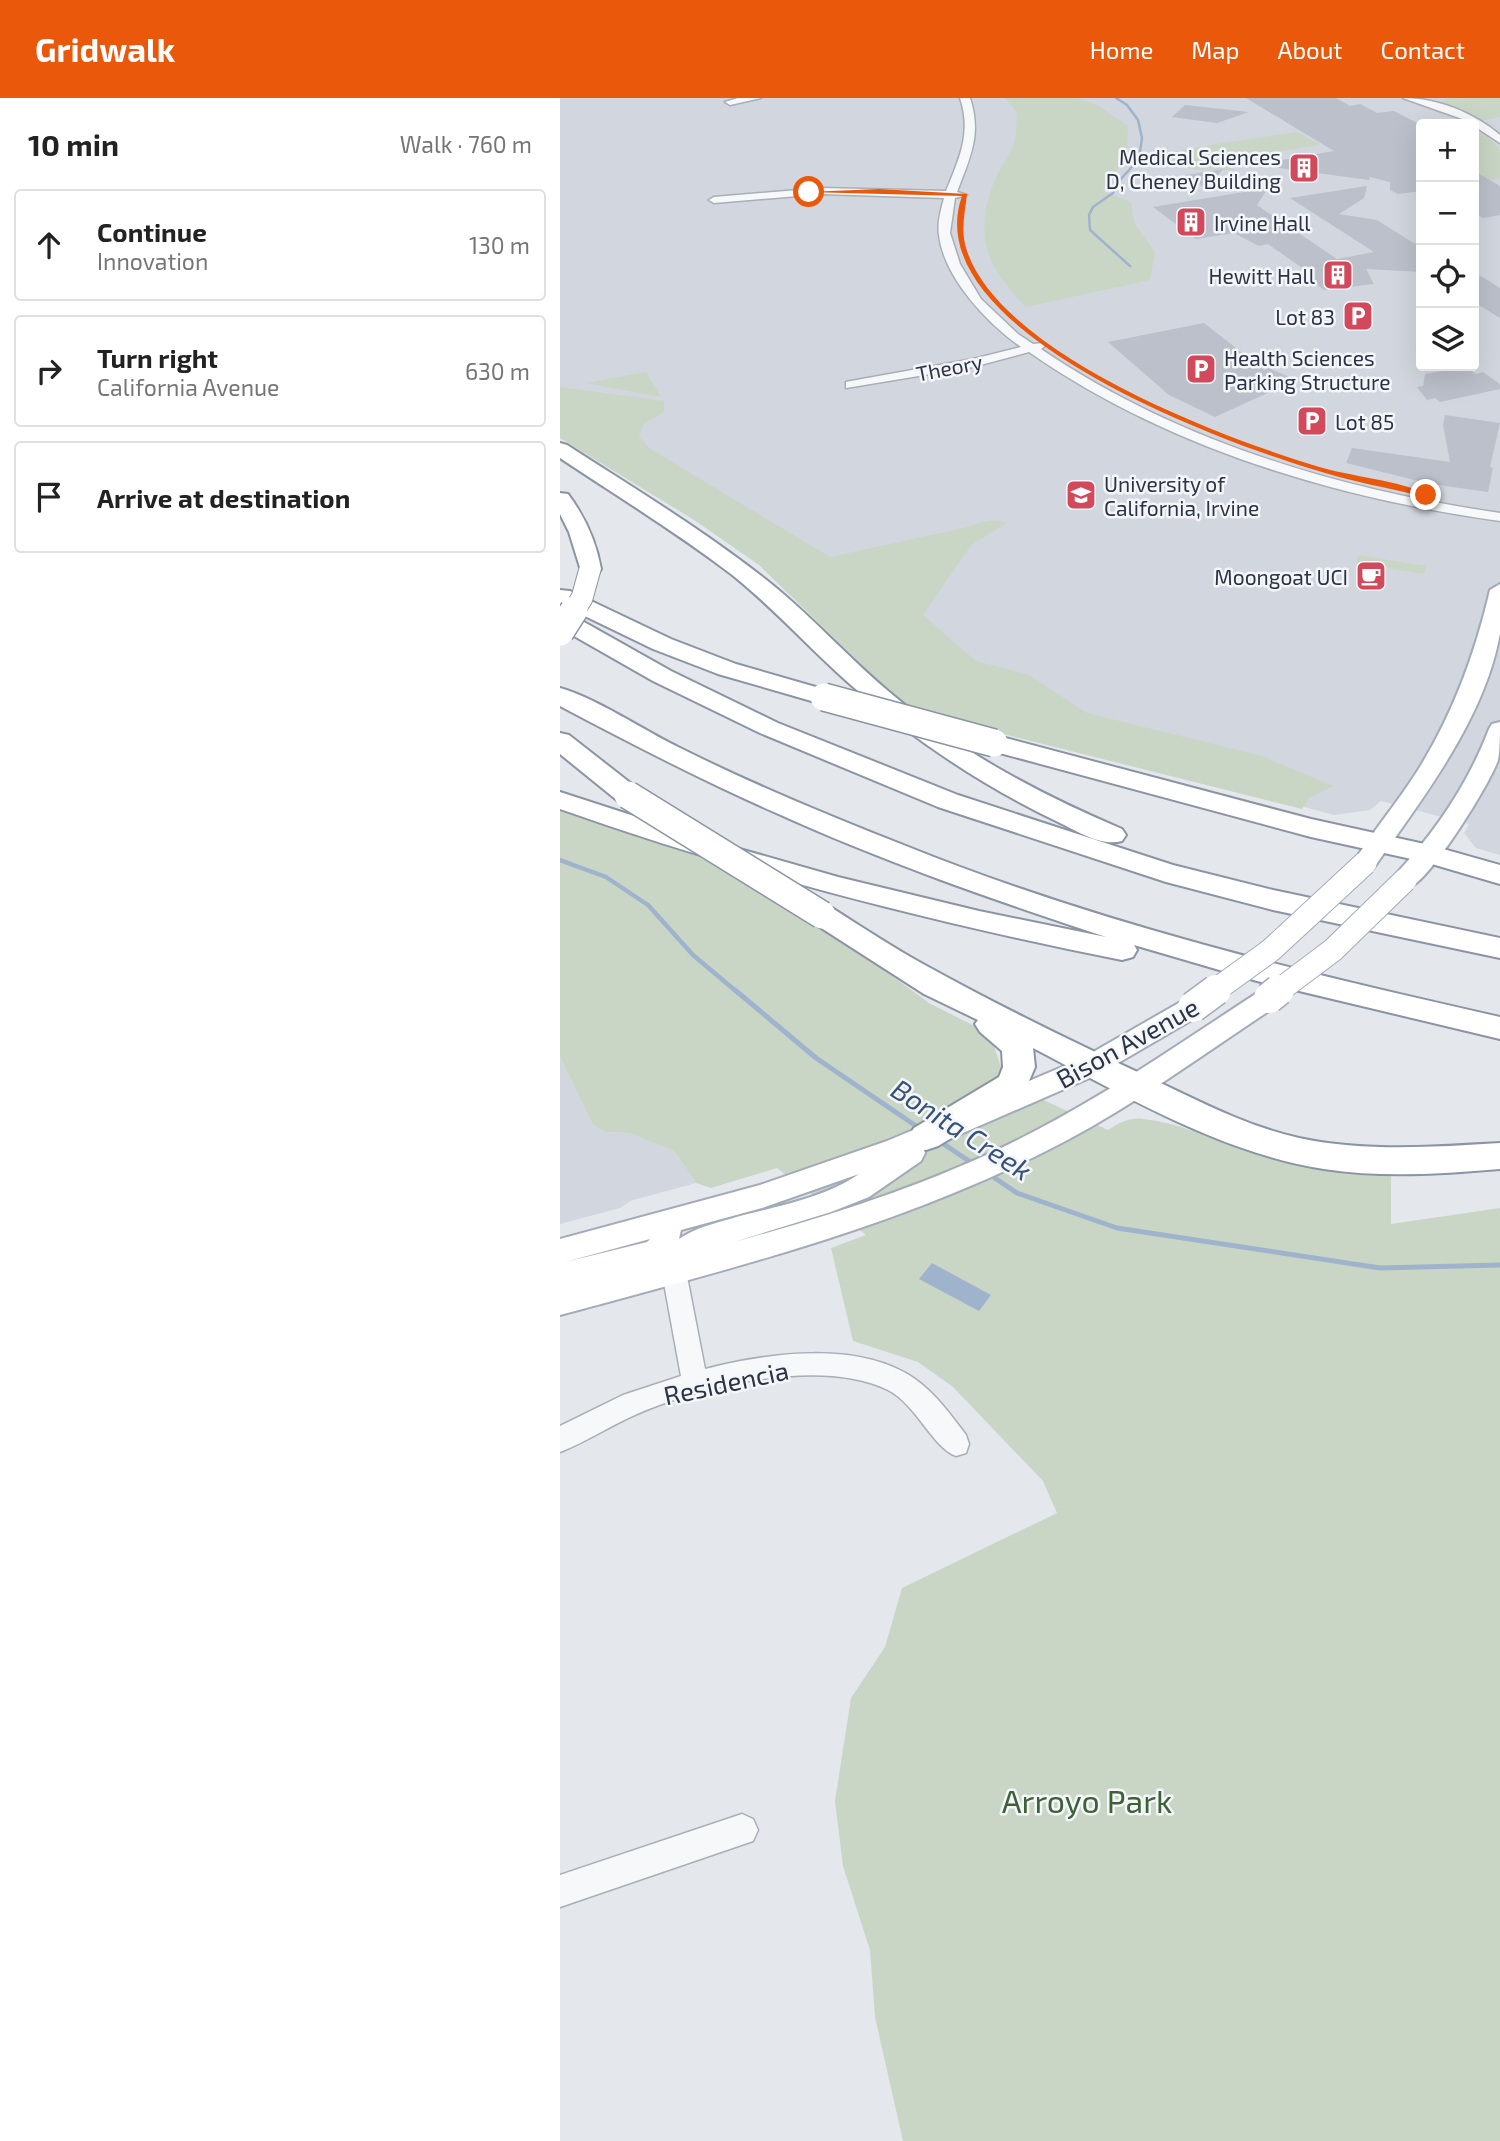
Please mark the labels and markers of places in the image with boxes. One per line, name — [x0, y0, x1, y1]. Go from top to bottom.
place label: Medical Sciences D, Cheney Building — [1106, 144, 1281, 193]
building icon: Medical Sciences D, Cheney Building — [1287, 151, 1321, 185]
building icon: Irvine Hall — [1174, 205, 1208, 239]
place label: Irvine Hall — [1214, 210, 1311, 235]
building icon: Hewitt Hall — [1321, 258, 1355, 292]
place label: Hewitt Hall — [1208, 263, 1316, 288]
parking icon: Lot 83 — [1341, 299, 1375, 333]
place label: Lot 83 — [1275, 304, 1335, 329]
place label: Health Sciences Parking Structure — [1224, 345, 1390, 394]
parking icon: Health Sciences Parking Structure — [1184, 352, 1218, 386]
parking icon: Lot 85 — [1295, 404, 1329, 438]
place label: Lot 85 — [1335, 409, 1394, 434]
place label: University of California, Irvine — [1104, 471, 1259, 520]
school or university icon: University of California, Irvine — [1064, 478, 1098, 512]
cafe icon: Moongoat UCI — [1354, 559, 1388, 593]
place label: Moongoat UCI — [1214, 564, 1348, 589]

